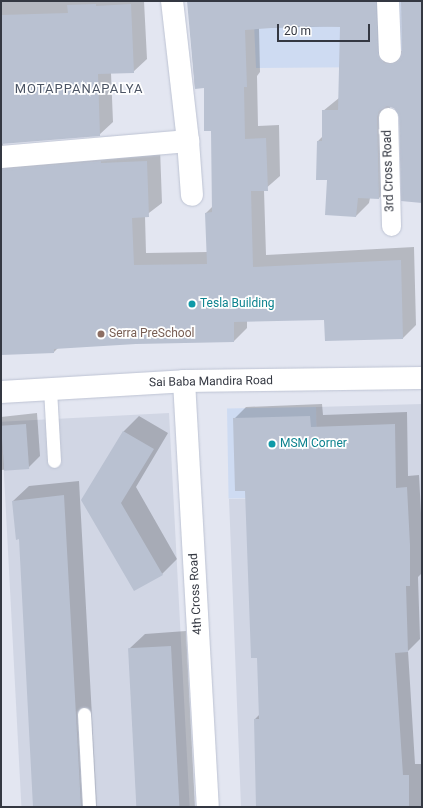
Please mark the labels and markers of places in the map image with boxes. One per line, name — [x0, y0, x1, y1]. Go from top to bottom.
place label: Tesla Building — [200, 297, 275, 311]
marker: Tesla Building — [187, 299, 197, 309]
place label: Serra PreSchool — [109, 327, 194, 341]
marker: Serra PreSchool — [96, 329, 106, 339]
place label: MSM Corner — [280, 437, 347, 451]
marker: MSM Corner — [267, 439, 277, 449]

